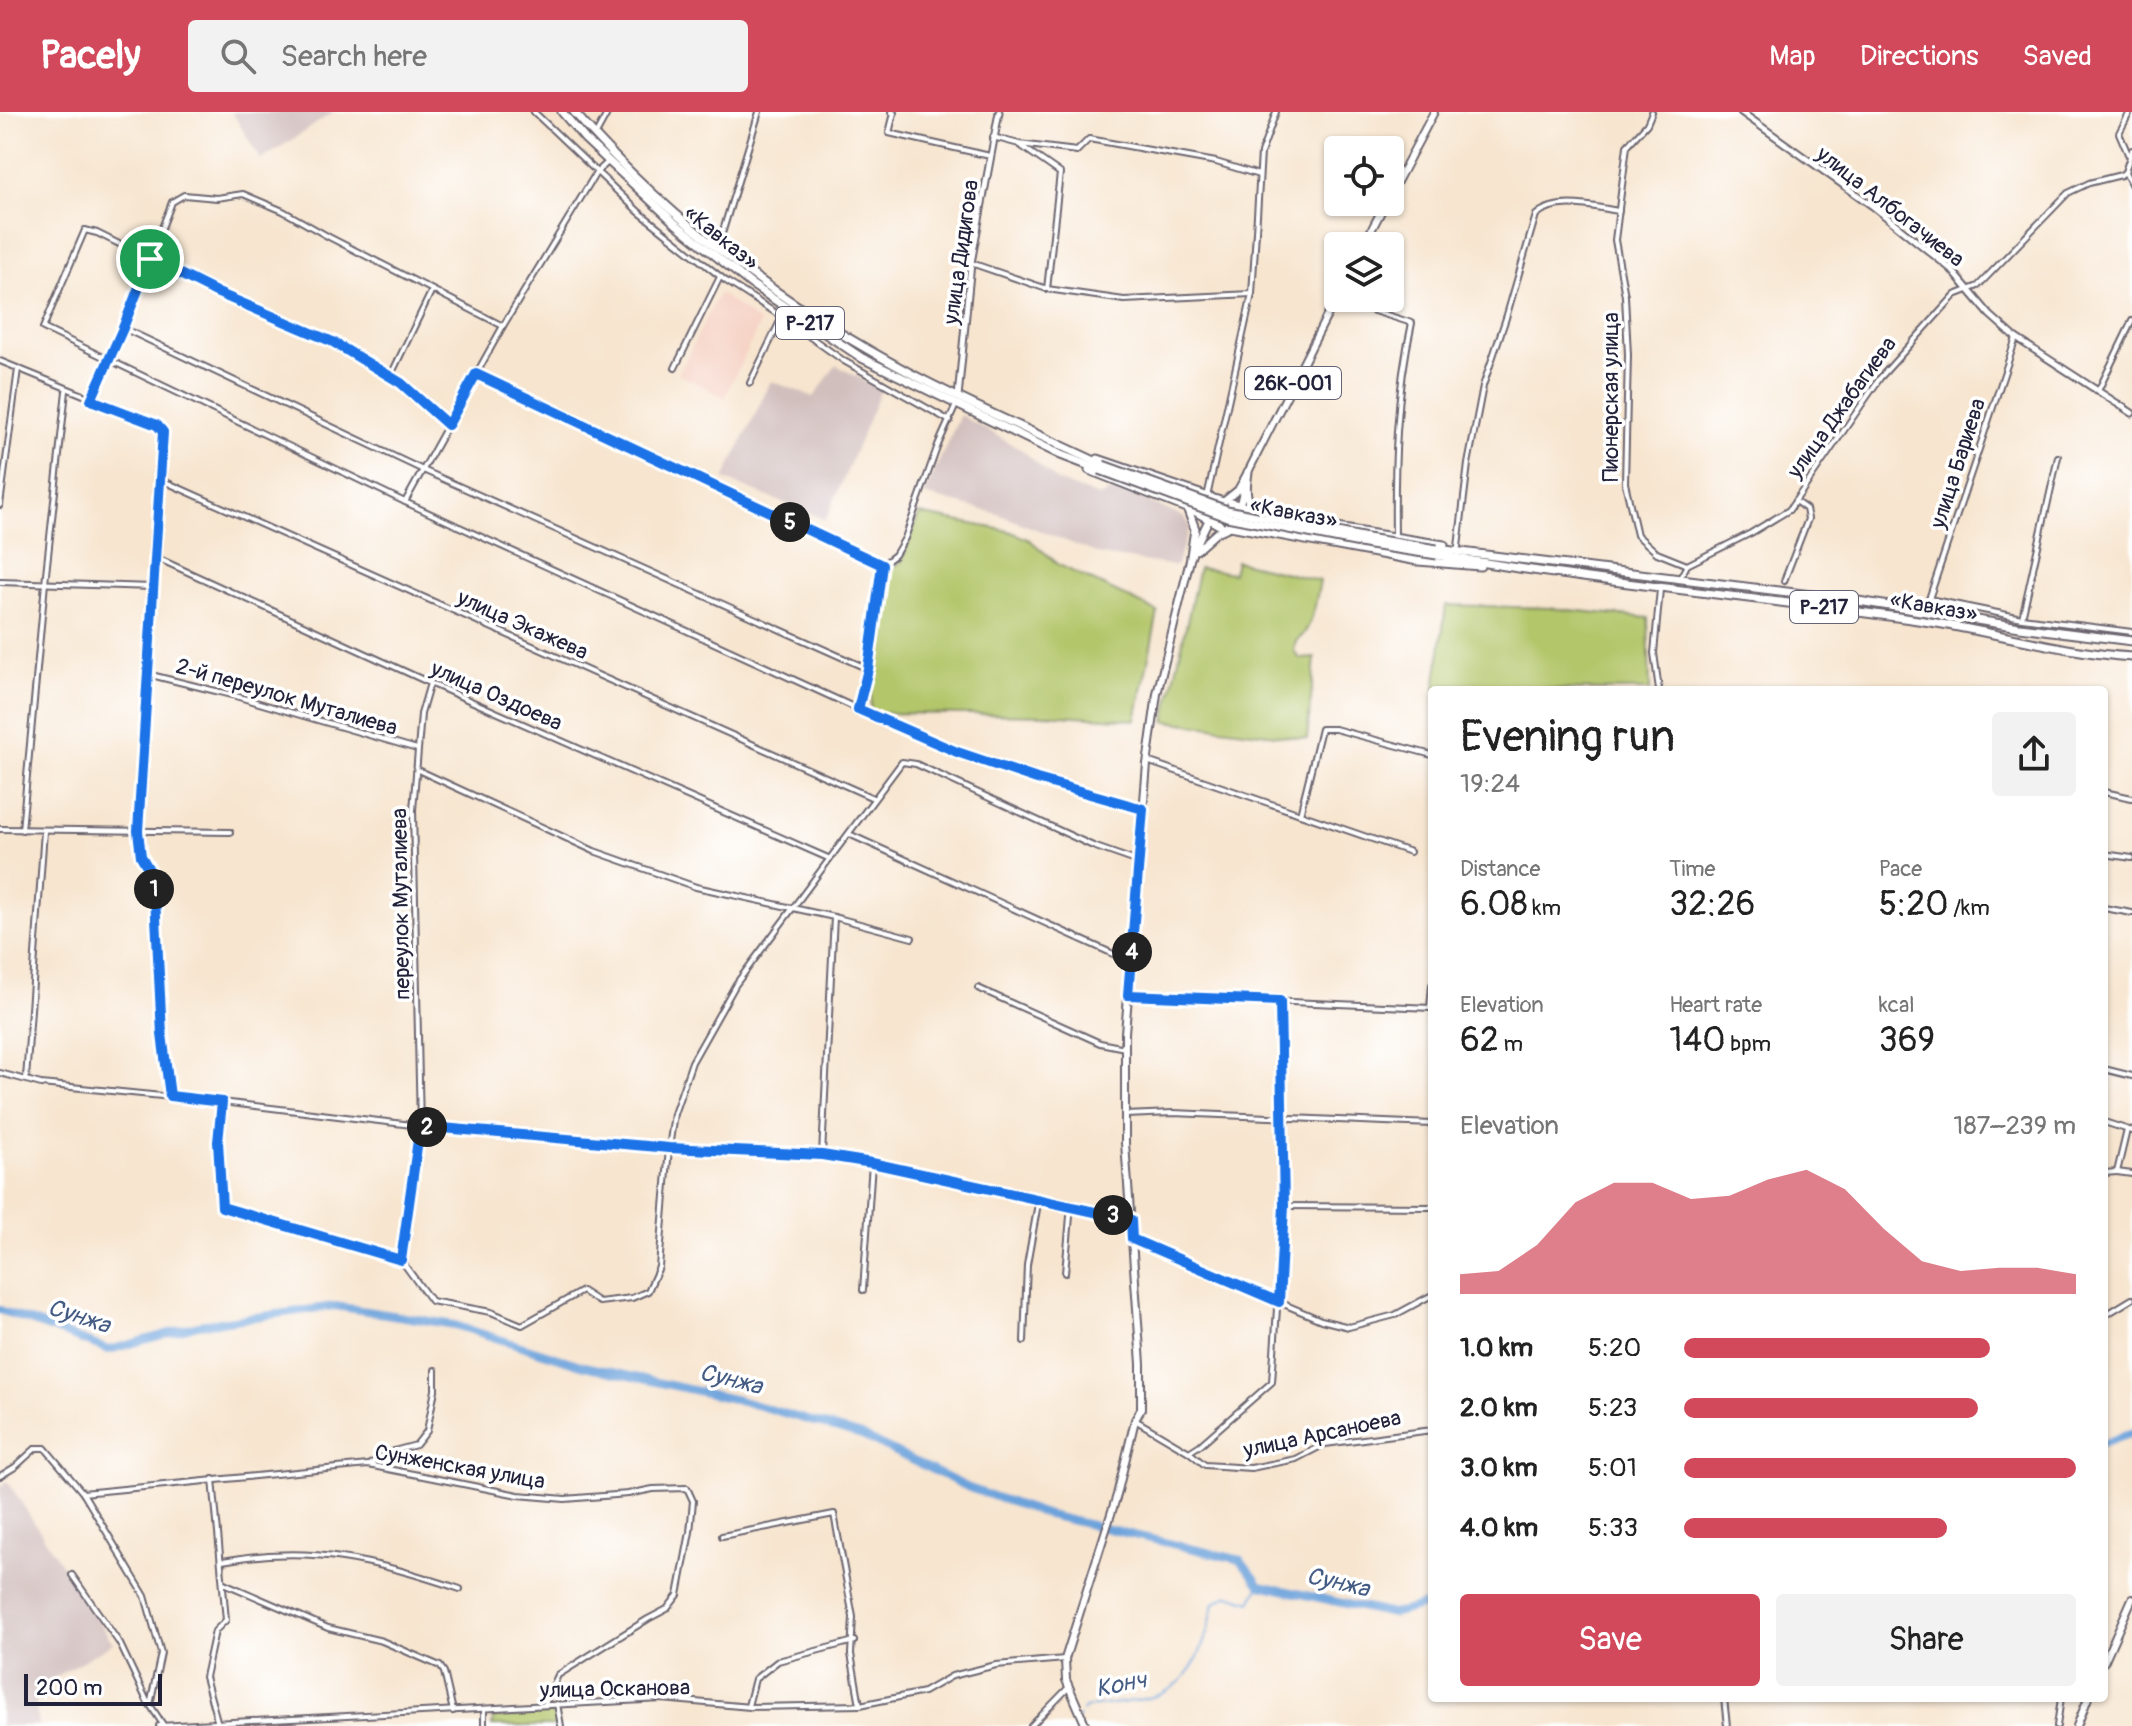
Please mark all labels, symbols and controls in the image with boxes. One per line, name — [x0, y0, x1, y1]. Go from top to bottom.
search box — [188, 20, 748, 92]
text: Pacely — [40, 32, 140, 80]
icon: search — [216, 34, 260, 78]
text: Search here — [280, 38, 427, 75]
text: Map — [1769, 39, 1816, 74]
text: Directions — [1860, 39, 1979, 74]
text: Saved — [2023, 39, 2092, 74]
map controls — [1324, 136, 1404, 312]
button: locate — [1324, 136, 1404, 216]
street label: улица Албогачиева — [1810, 140, 1970, 273]
street label: улица Дидигова — [937, 178, 985, 327]
street label: «Кавказ» — [678, 199, 764, 276]
pin — [116, 225, 184, 293]
button: layers — [1324, 232, 1404, 312]
icon: arrive — [128, 237, 172, 281]
road number: Р-217 — [776, 307, 844, 339]
street label: Пионерская улица — [1597, 312, 1625, 482]
street label: улица Джабагиева — [1780, 331, 1903, 485]
road number: 26К-001 — [1245, 367, 1341, 399]
street label: улица Бариева — [1923, 395, 1992, 533]
street label: «Кавказ» — [1248, 491, 1340, 535]
pin: 5 — [770, 502, 810, 542]
text: 5 — [784, 508, 796, 536]
street label: улица Экажева — [452, 583, 592, 666]
street label: «Кавказ» — [1888, 586, 1980, 628]
road number: Р-217 — [1790, 591, 1858, 623]
street label: 2-й переулок Муталиева — [173, 652, 401, 742]
street label: улица Оздоева — [426, 654, 567, 737]
text: Evening run — [1460, 710, 1675, 765]
button: share — [1992, 712, 2076, 796]
text: 19:24 — [1460, 768, 1520, 800]
street label: переулок Муталиева — [385, 808, 417, 1000]
text: Distance — [1460, 855, 1540, 883]
text: Time — [1669, 855, 1715, 883]
text: Pace — [1879, 855, 1922, 883]
pin: 1 — [134, 869, 174, 909]
text: 1 — [150, 875, 158, 903]
text: 6.08 — [1460, 883, 1528, 926]
text: 32:26 — [1669, 883, 1755, 926]
text: 5:20 — [1879, 883, 1948, 926]
text: km — [1528, 894, 1561, 922]
text: /km — [1948, 894, 1990, 922]
pin: 4 — [1112, 932, 1152, 972]
text: 4 — [1126, 938, 1138, 966]
text: Elevation — [1460, 991, 1544, 1019]
text: Heart rate — [1669, 991, 1762, 1019]
text: kcal — [1879, 991, 1914, 1019]
text: 62 — [1460, 1019, 1499, 1062]
text: 140 — [1669, 1019, 1726, 1062]
text: 369 — [1879, 1019, 1935, 1062]
text: m — [1499, 1030, 1523, 1058]
text: bpm — [1726, 1030, 1771, 1058]
pin: 2 — [407, 1107, 447, 1147]
text: Elevation — [1460, 1110, 1559, 1142]
text: 187–239 m — [1953, 1110, 2076, 1142]
text: 2 — [421, 1113, 433, 1141]
pin: 3 — [1093, 1195, 1133, 1235]
text: 3 — [1107, 1201, 1119, 1229]
water label: Сунжа — [44, 1293, 115, 1341]
text: 1.0 km — [1460, 1332, 1533, 1364]
text: 5:20 — [1588, 1332, 1641, 1364]
water label: Сунжа — [697, 1358, 767, 1402]
text: 2.0 km — [1460, 1392, 1538, 1424]
text: 5:23 — [1588, 1392, 1637, 1424]
street label: улица Арсаноева — [1240, 1404, 1404, 1465]
street label: Сунженская улица — [372, 1438, 547, 1496]
text: 3.0 km — [1460, 1452, 1538, 1484]
text: 5:01 — [1588, 1452, 1637, 1484]
text: 4.0 km — [1460, 1512, 1538, 1544]
text: 5:33 — [1588, 1512, 1638, 1544]
water label: Сунжа — [1304, 1561, 1374, 1604]
button: Save — [1460, 1594, 1760, 1686]
button: Share — [1776, 1594, 2076, 1686]
water label: Конч — [1093, 1665, 1151, 1704]
scale bar — [24, 1670, 162, 1706]
text: 200 m — [36, 1674, 103, 1702]
street label: улица Осканова — [539, 1674, 690, 1704]

